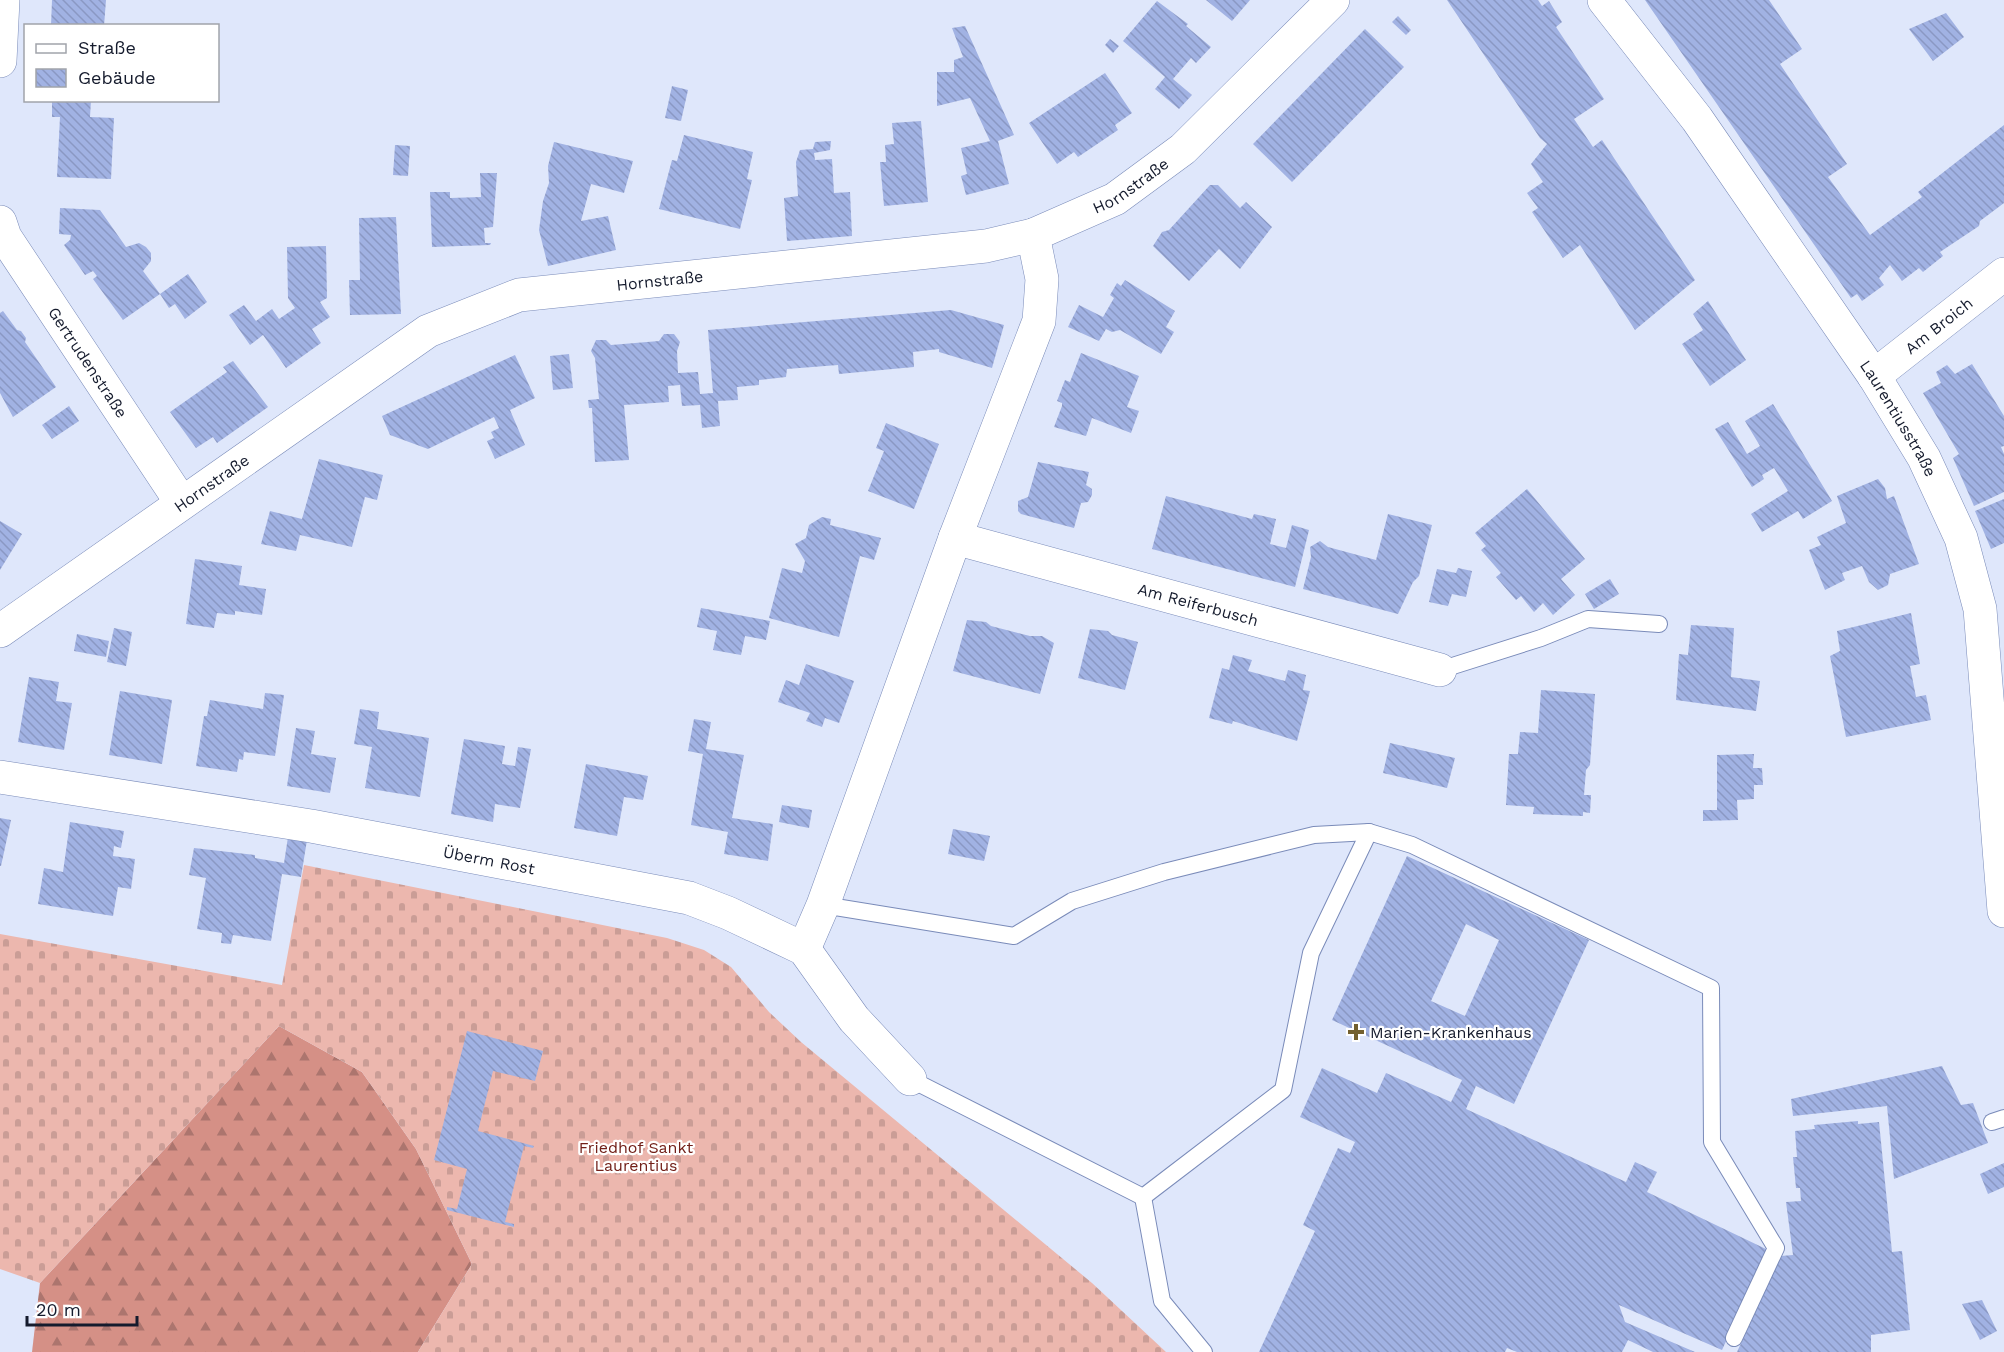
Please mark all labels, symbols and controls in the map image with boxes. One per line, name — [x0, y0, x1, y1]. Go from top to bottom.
legend — [24, 24, 219, 102]
text: Straße — [78, 37, 136, 58]
text: Gebäude — [78, 67, 156, 88]
street label: Hornstraße — [1090, 154, 1172, 217]
street label: Hornstraße — [615, 266, 704, 294]
street label: Am Broich — [1901, 293, 1976, 358]
street label: Gertrudenstraße — [45, 303, 132, 421]
street label: Laurentiusstraße — [1856, 356, 1941, 479]
street label: Hornstraße — [170, 450, 252, 516]
street label: Am Reiferbusch — [1136, 579, 1261, 630]
street label: Überm Rost — [442, 842, 537, 878]
marker: Marien-Krankenhaus — [1347, 1023, 1365, 1041]
place label: Marien-Krankenhaus — [1370, 1023, 1532, 1042]
park label: Friedhof Sankt Laurentius — [579, 1138, 694, 1175]
scale bar — [27, 1289, 136, 1327]
text: 20 m — [36, 1299, 81, 1320]

